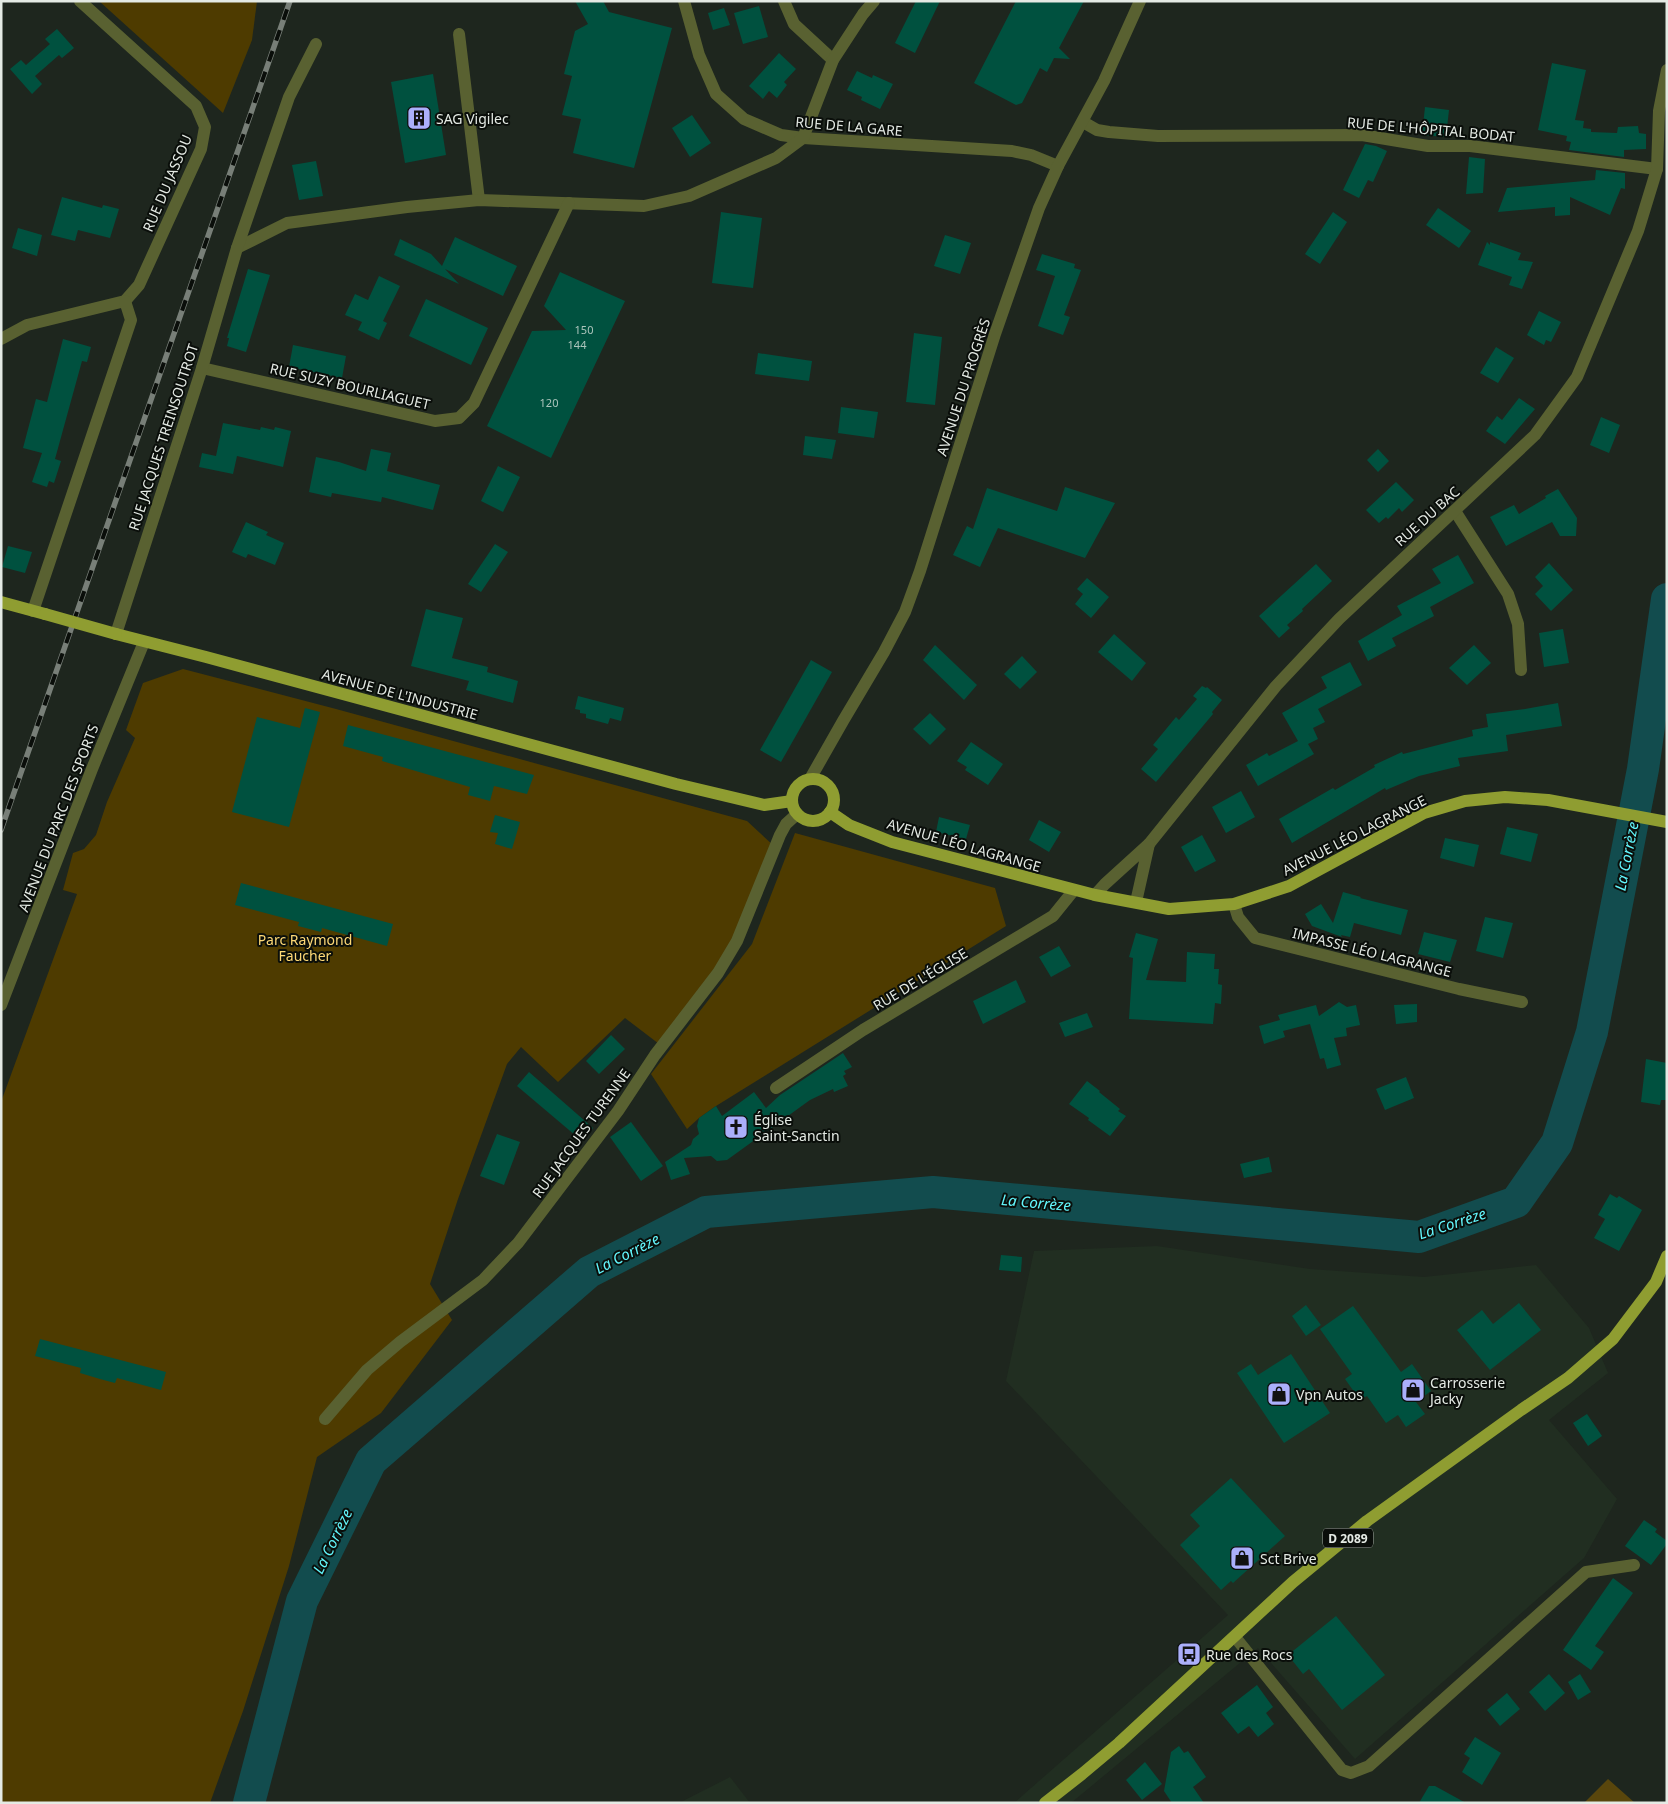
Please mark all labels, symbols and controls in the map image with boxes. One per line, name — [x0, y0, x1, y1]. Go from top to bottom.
building icon: SAG Vigilec — [406, 105, 432, 131]
place label: SAG Vigilec — [436, 109, 509, 128]
street label: RUE DE LA GARE — [795, 112, 903, 140]
street label: RUE DE L'HÔPITAL BODAT — [1346, 112, 1516, 146]
street label: RUE DU JASSOU — [138, 132, 196, 234]
street label: AVENUE DU PROGRÈS — [932, 316, 994, 458]
house number: 150 — [575, 322, 593, 337]
house number: 144 — [568, 337, 587, 352]
street label: RUE JACQUES TREINSOUTROT — [124, 341, 202, 533]
street label: RUE SUZY BOURLIAGUET — [268, 358, 432, 414]
house number: 120 — [540, 395, 558, 410]
street label: RUE DU BAC — [1391, 482, 1464, 550]
street label: AVENUE DE L'INDUSTRIE — [320, 664, 480, 724]
street label: AVENUE DU PARC DES SPORTS — [13, 721, 103, 915]
street label: AVENUE LÉO LAGRANGE — [1279, 790, 1429, 880]
street label: AVENUE LÉO LAGRANGE — [885, 814, 1043, 876]
water label: La Corrèze — [1610, 819, 1643, 892]
street label: IMPASSE LÉO LAGRANGE — [1291, 923, 1453, 981]
park label: Parc Raymond Faucher — [258, 930, 352, 965]
street label: RUE DE L'ÉGLISE — [869, 943, 971, 1015]
street label: RUE JACQUES TURENNE — [528, 1065, 634, 1201]
place label: Église Saint-Sanctin — [754, 1110, 840, 1145]
church icon: Église Saint-Sanctin — [723, 1114, 749, 1140]
water label: La Corrèze — [1000, 1189, 1072, 1215]
water label: La Corrèze — [1416, 1203, 1489, 1243]
water label: La Corrèze — [591, 1228, 663, 1278]
place label: Carrosserie Jacky — [1428, 1373, 1505, 1408]
shop icon: Carrosserie Jacky — [1400, 1377, 1426, 1403]
shop icon: Vpn Autos — [1266, 1381, 1292, 1407]
place label: Vpn Autos — [1296, 1385, 1363, 1404]
water label: La Corrèze — [308, 1505, 357, 1577]
road number: D 2089 — [1323, 1529, 1373, 1548]
shop icon: Sct Brive — [1229, 1545, 1255, 1571]
place label: Sct Brive — [1260, 1549, 1317, 1568]
bus stop icon: Rue des Rocs — [1176, 1641, 1202, 1667]
place label: Rue des Rocs — [1206, 1645, 1293, 1664]

